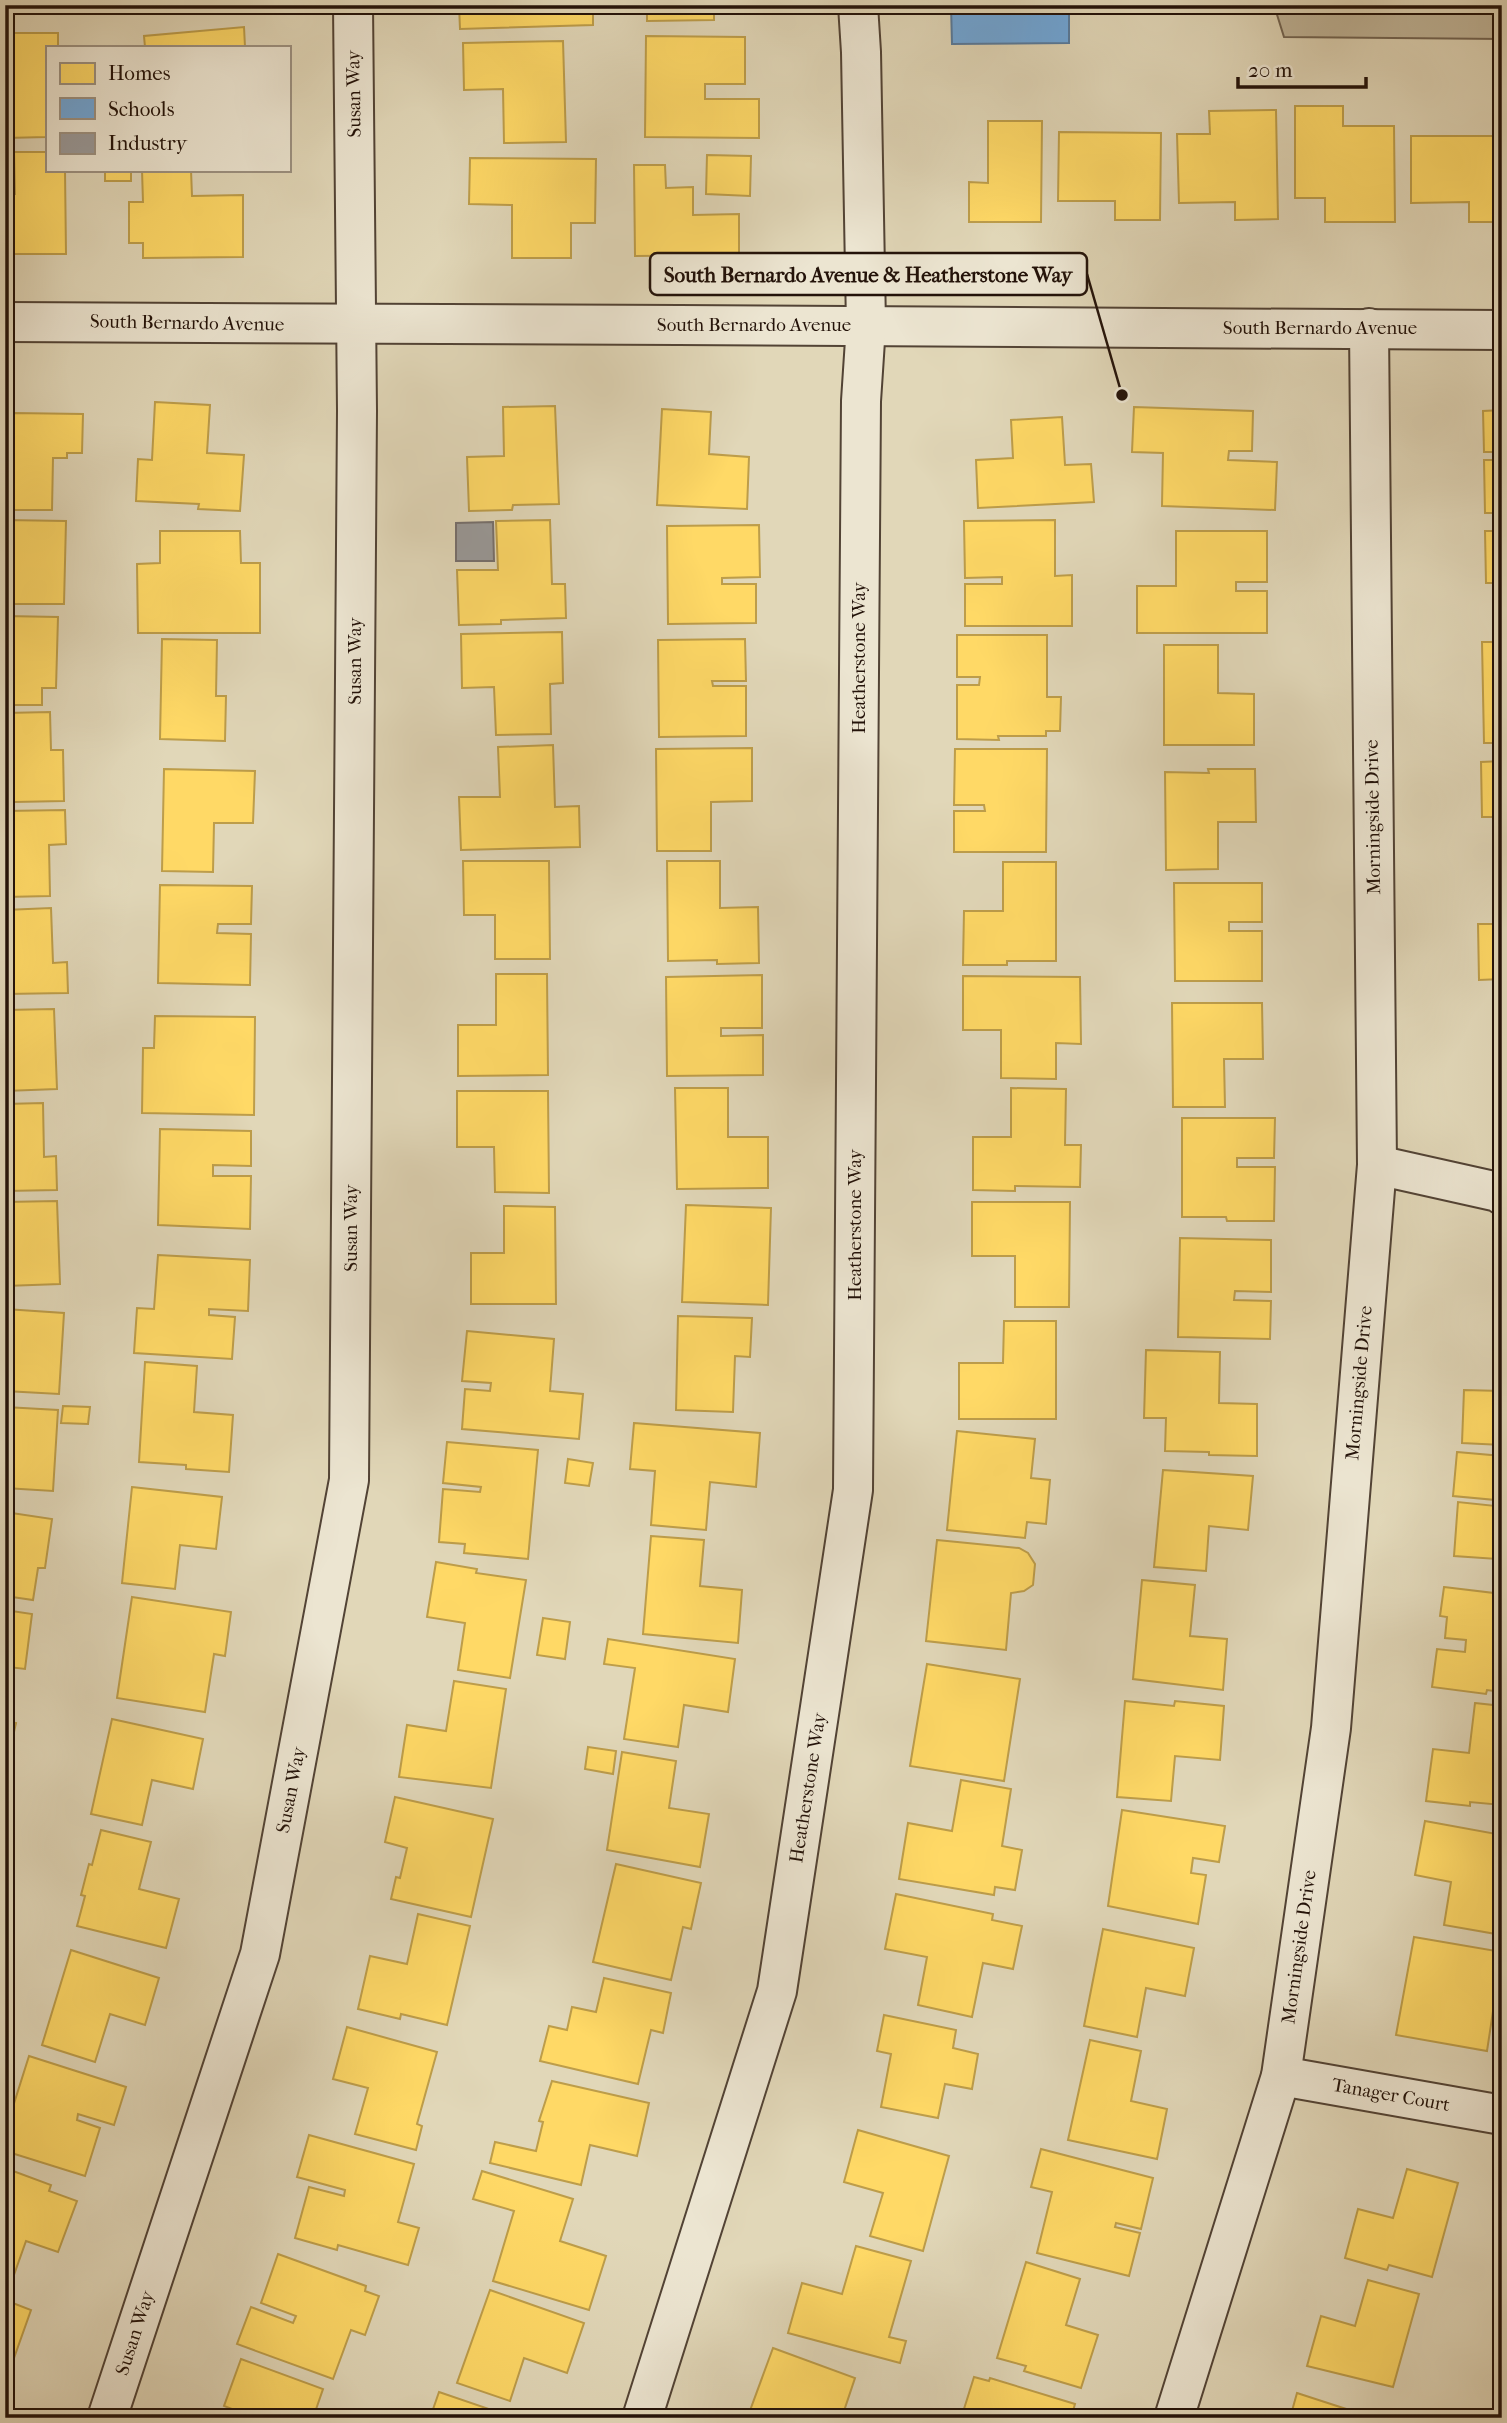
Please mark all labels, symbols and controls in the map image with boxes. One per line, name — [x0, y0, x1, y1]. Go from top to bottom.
legend — [46, 46, 290, 172]
scale bar — [1238, 46, 1365, 90]
street label: Susan Way — [342, 49, 366, 138]
text: 20 m — [1248, 58, 1293, 82]
text: Homes — [108, 61, 171, 85]
text: Schools — [108, 97, 175, 121]
text: Industry — [108, 131, 188, 155]
callout: South Bernardo Avenue & Heatherstone Way — [650, 253, 1087, 295]
text: South Bernardo Avenue & Heatherstone Way — [664, 263, 1074, 287]
street label: South Bernardo Avenue — [90, 310, 284, 336]
street label: South Bernardo Avenue — [657, 314, 851, 336]
street label: South Bernardo Avenue — [1223, 317, 1417, 339]
street label: Heatherstone Way — [848, 581, 870, 734]
street label: Susan Way — [344, 616, 366, 705]
street label: Morningside Drive — [1361, 739, 1385, 895]
street label: Heatherstone Way — [844, 1148, 866, 1301]
street label: Susan Way — [340, 1183, 362, 1272]
street label: Morningside Drive — [1341, 1305, 1377, 1461]
street label: Heatherstone Way — [785, 1711, 831, 1865]
street label: Susan Way — [272, 1744, 310, 1835]
street label: Morningside Drive — [1277, 1869, 1321, 2025]
street label: Tanager Court — [1330, 2074, 1452, 2116]
street label: Susan Way — [111, 2287, 159, 2378]

